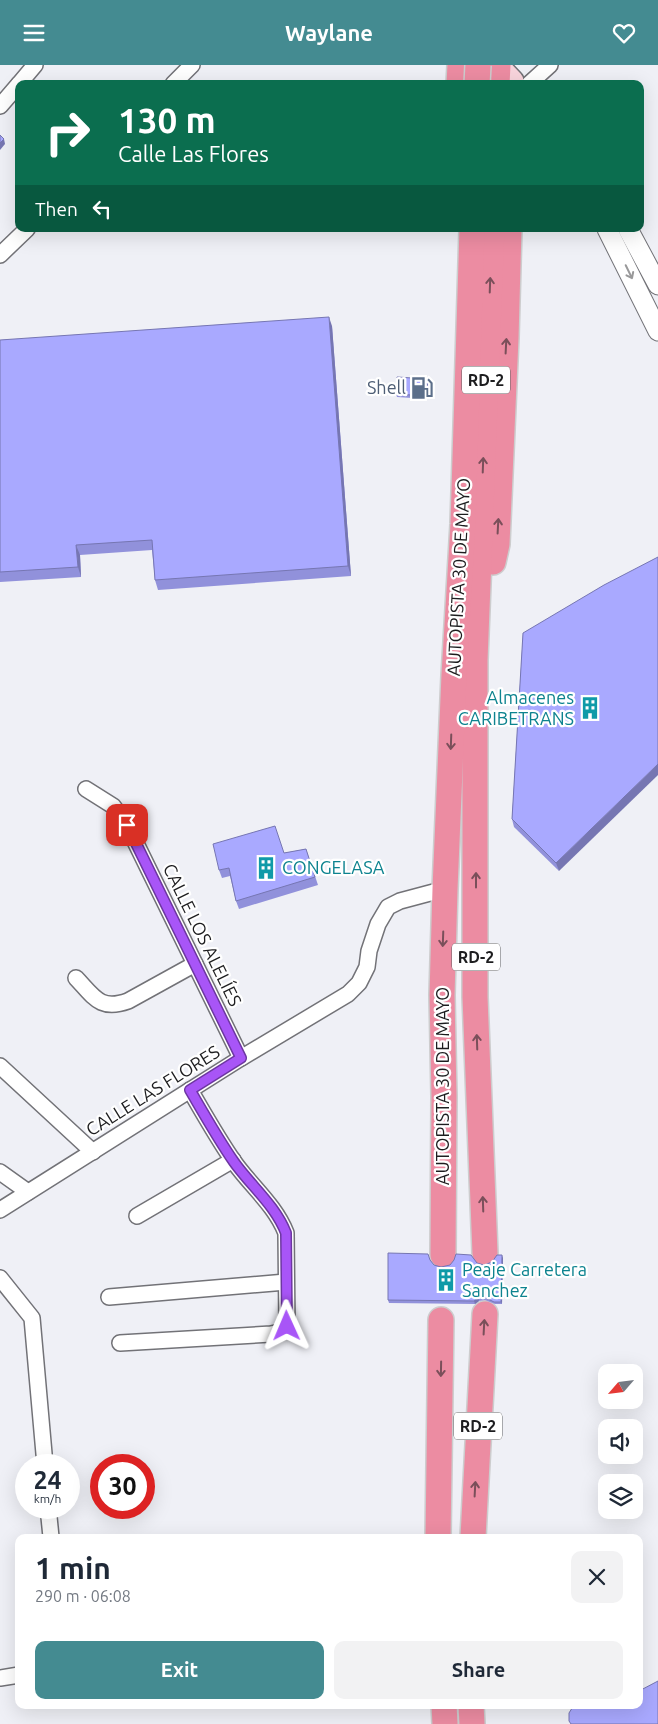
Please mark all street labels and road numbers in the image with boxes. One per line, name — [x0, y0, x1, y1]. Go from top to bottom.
road number: RD-2 — [462, 367, 510, 393]
street label: AUTOPISTA 30 DE MAYO — [443, 477, 473, 677]
street label: CALLE LOS ALELÍES — [160, 860, 247, 1009]
road number: RD-2 — [452, 944, 500, 971]
street label: AUTOPISTA 30 DE MAYO — [432, 987, 452, 1185]
street label: CALLE LAS FLORES — [82, 1041, 223, 1139]
road number: RD-2 — [454, 1413, 502, 1439]

